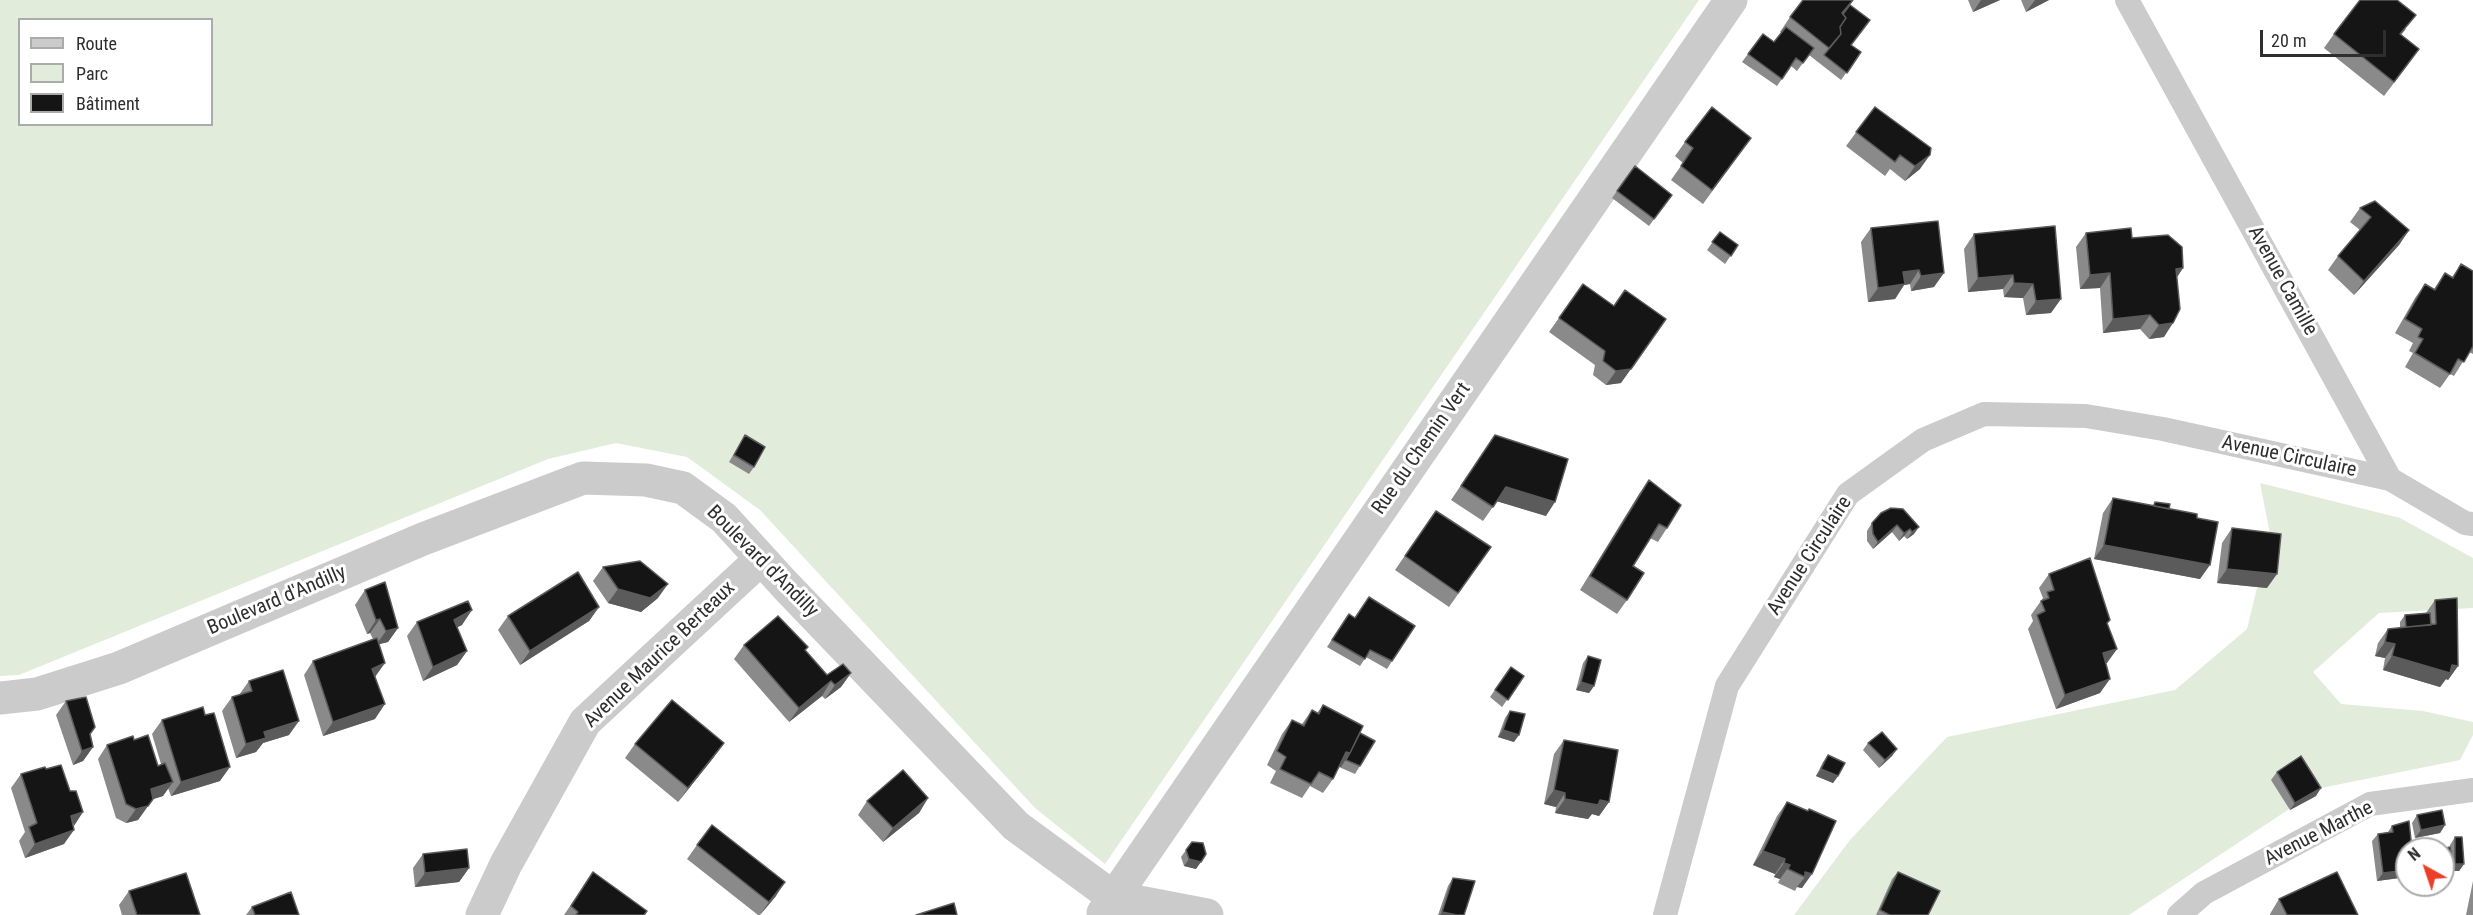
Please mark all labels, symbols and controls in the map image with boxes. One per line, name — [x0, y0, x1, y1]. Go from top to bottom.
legend — [18, 18, 213, 126]
scale bar — [2263, 18, 2389, 56]
text: 20 m — [2271, 30, 2306, 51]
text: Route — [76, 33, 117, 54]
text: Parc — [76, 63, 108, 84]
text: Bâtiment — [76, 93, 140, 114]
street label: Avenue Camille — [2242, 222, 2322, 340]
street label: Rue du Chemin Vert — [1368, 378, 1476, 520]
street label: Avenue Circulaire — [2220, 431, 2358, 483]
street label: Avenue Circulaire — [1763, 492, 1857, 620]
street label: Boulevard d'Andilly — [701, 501, 823, 623]
street label: Boulevard d'Andilly — [204, 561, 350, 641]
street label: Avenue Maurice Berteaux — [580, 577, 740, 733]
street label: Avenue Marthe — [2261, 796, 2377, 872]
north arrow — [2395, 837, 2455, 897]
text: N — [2405, 844, 2424, 865]

